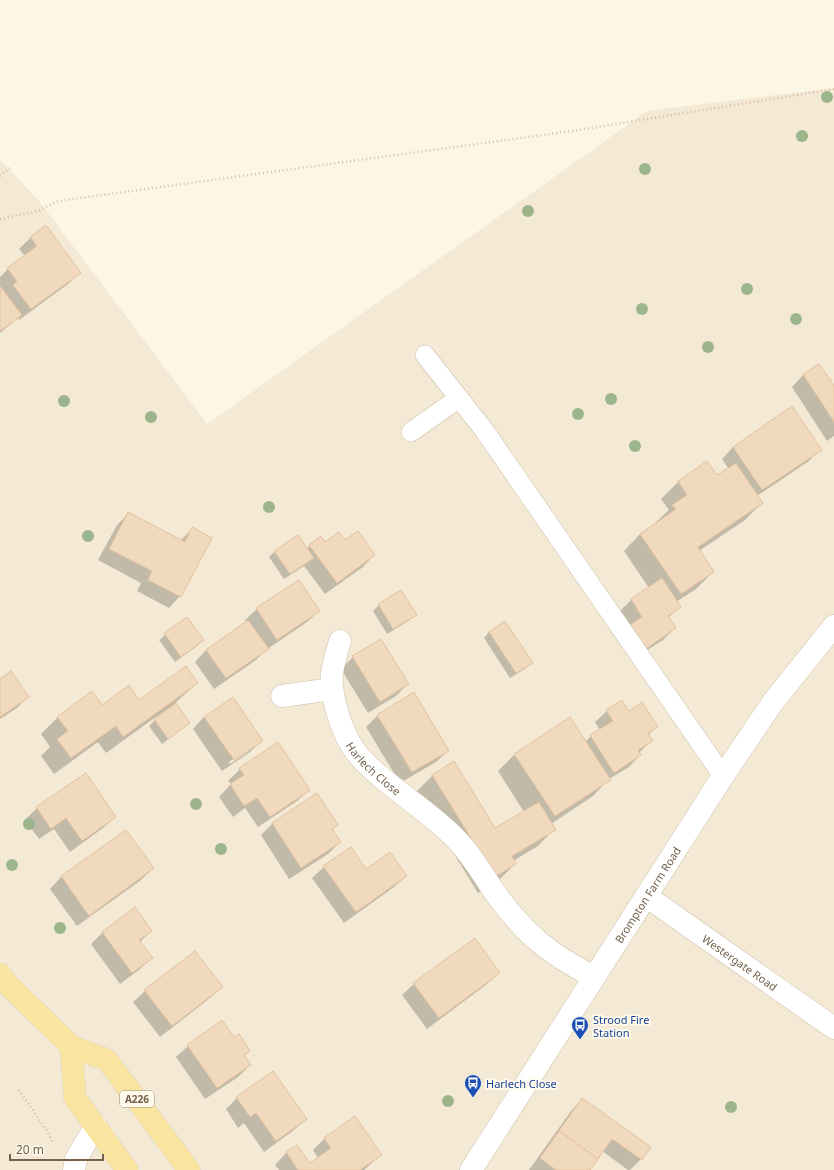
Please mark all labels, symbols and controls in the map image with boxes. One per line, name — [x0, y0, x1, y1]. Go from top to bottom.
street label: Harlech Close — [343, 739, 404, 798]
street label: Brompton Farm Road — [611, 843, 684, 946]
street label: Westergate Road — [700, 930, 781, 994]
place label: Strood Fire Station — [593, 1012, 649, 1040]
bus stop icon: Strood Fire Station — [570, 1015, 590, 1040]
bus stop icon: Harlech Close — [463, 1073, 483, 1098]
place label: Harlech Close — [486, 1076, 557, 1091]
road number: A226 — [120, 1091, 154, 1107]
scale bar — [10, 1136, 103, 1162]
text: 20 m — [16, 1141, 44, 1158]

